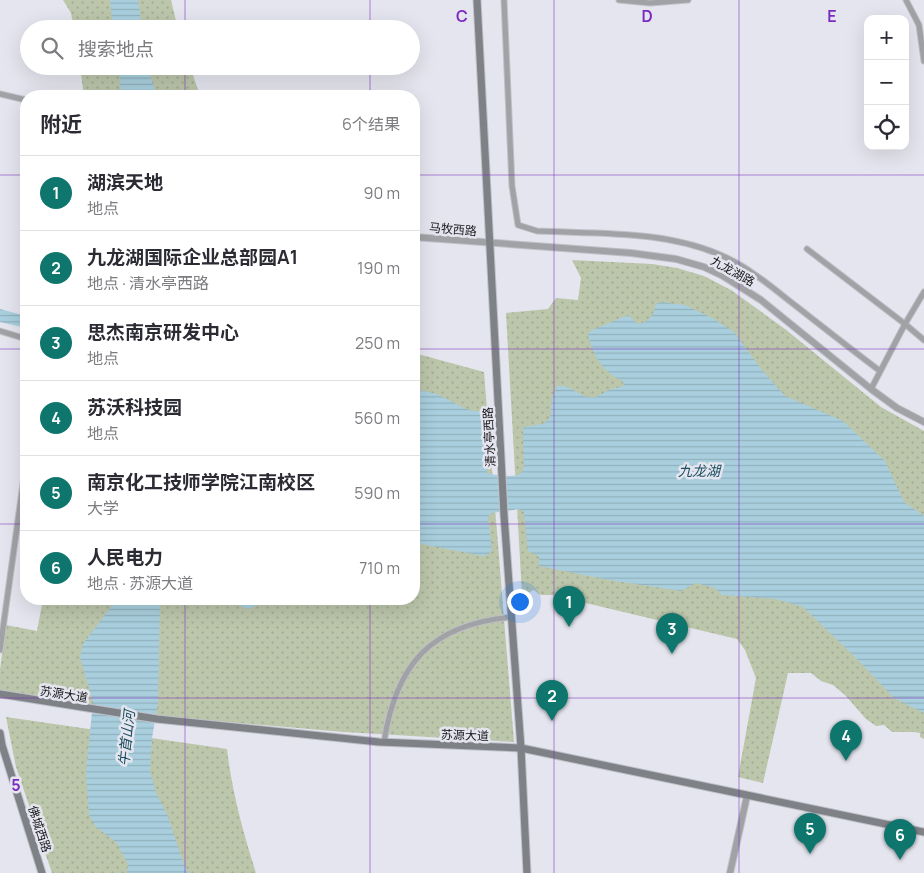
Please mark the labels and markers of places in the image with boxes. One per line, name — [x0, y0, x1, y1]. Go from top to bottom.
pin: 1 — [553, 586, 585, 627]
pin: 3 — [656, 613, 688, 654]
pin: 2 — [536, 680, 568, 721]
pin: 4 — [830, 720, 862, 761]
pin: 5 — [794, 813, 826, 854]
pin: 6 — [884, 819, 916, 860]

